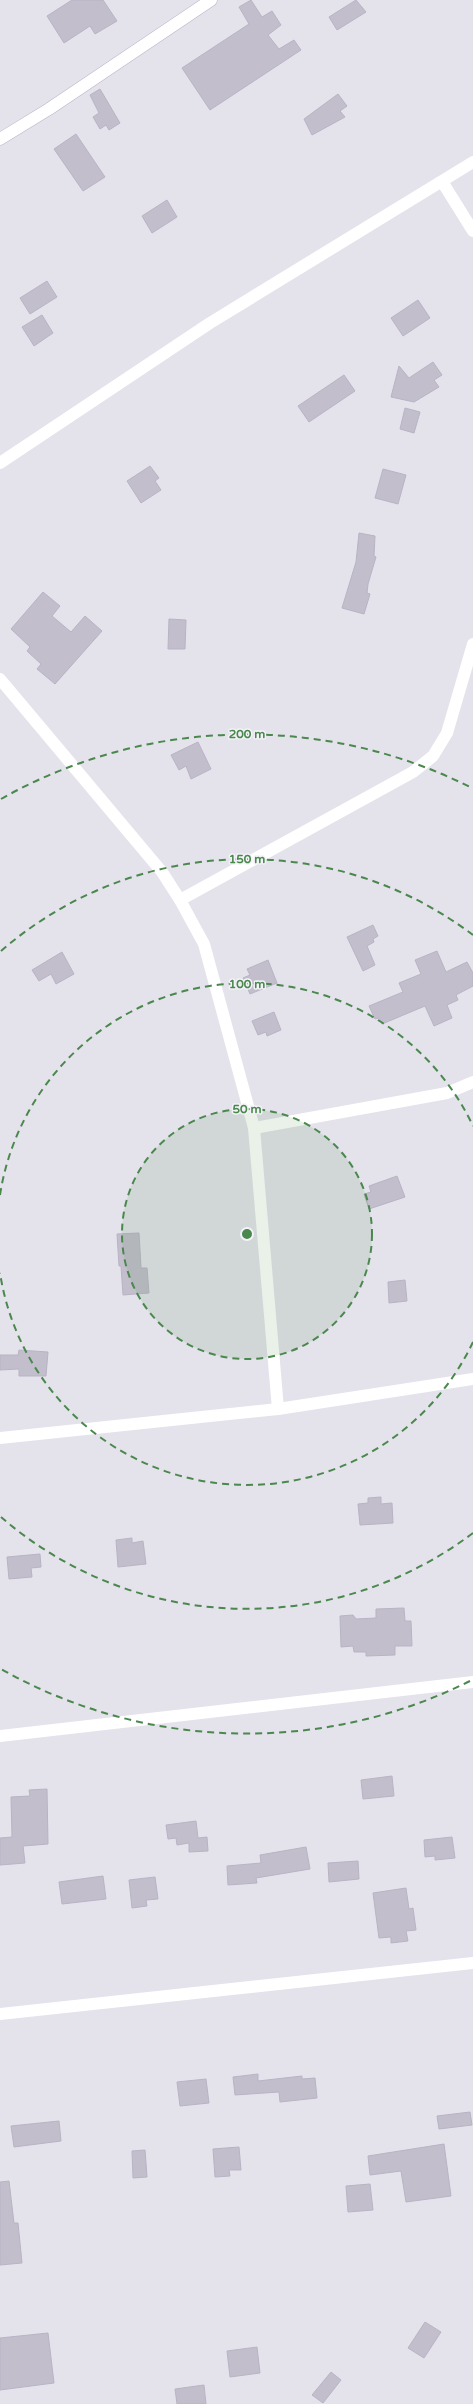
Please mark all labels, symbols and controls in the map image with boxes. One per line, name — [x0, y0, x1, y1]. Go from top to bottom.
text: 200 m — [229, 727, 265, 741]
text: 150 m — [229, 852, 265, 866]
text: 100 m — [229, 977, 265, 991]
text: 50 m — [232, 1102, 262, 1116]
centre of rings — [240, 1227, 254, 1241]

